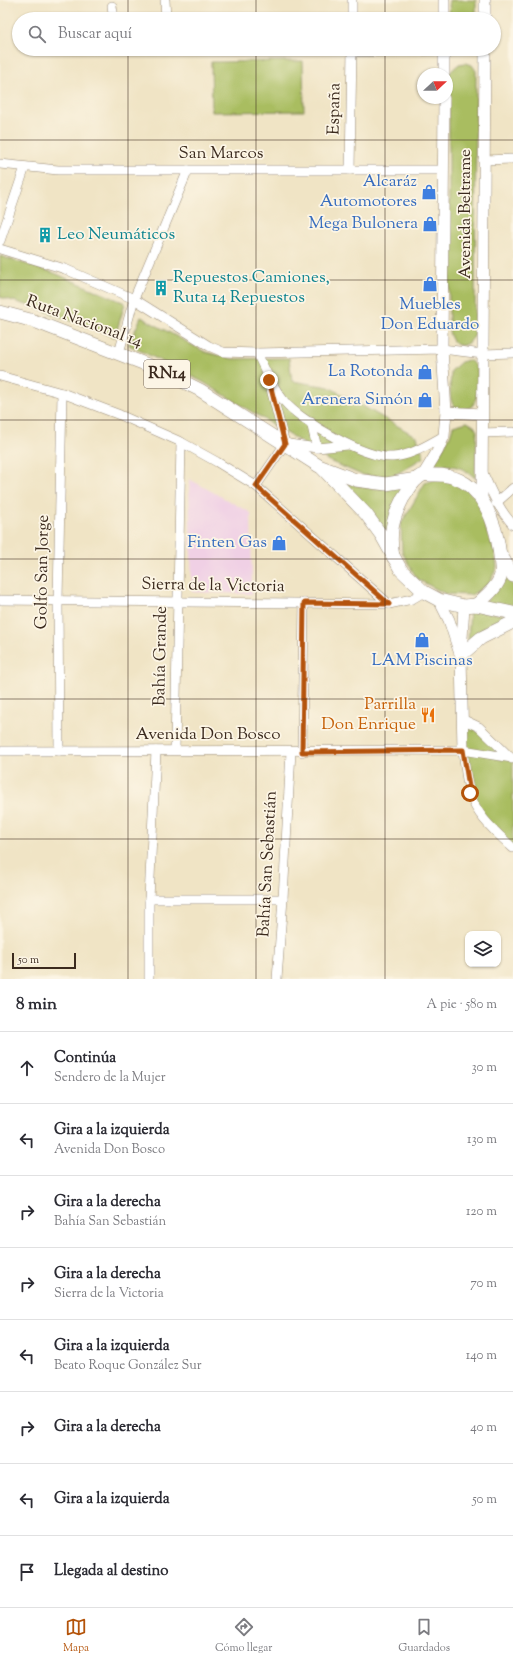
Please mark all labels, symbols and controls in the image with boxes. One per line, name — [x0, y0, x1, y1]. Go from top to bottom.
search box — [12, 12, 501, 56]
icon: search — [26, 23, 48, 45]
text: Buscar aquí — [58, 24, 132, 45]
north arrow — [417, 68, 453, 104]
street label: España — [323, 83, 347, 135]
street label: San Marcos — [179, 142, 264, 166]
street label: Avenida Beltrame — [454, 149, 478, 279]
place label: Alcaráz Automotores — [320, 170, 417, 214]
shop icon: Alcaráz Automotores — [420, 183, 438, 201]
place label: Mega Bulonera — [309, 212, 418, 236]
shop icon: Mega Bulonera — [421, 215, 439, 233]
place label: Leo Neumáticos — [57, 223, 175, 247]
building icon: Leo Neumáticos — [36, 226, 54, 244]
place label: Repuestos Camiones, Ruta 14 Repuestos — [173, 266, 330, 310]
shop icon: Muebles Don Eduardo — [421, 275, 439, 293]
building icon: Repuestos Camiones, Ruta 14 Repuestos — [152, 279, 170, 297]
street label: Ruta Nacional 14 — [22, 290, 146, 354]
place label: Muebles Don Eduardo — [381, 293, 479, 337]
road number: RN14 — [144, 360, 190, 388]
place label: La Rotonda — [328, 360, 413, 384]
shop icon: La Rotonda — [416, 363, 434, 381]
route end — [260, 371, 278, 389]
place label: Arenera Simón — [301, 388, 413, 412]
shop icon: Arenera Simón — [416, 391, 434, 409]
street label: Golfo San Jorge — [30, 514, 56, 630]
place label: Finten Gas — [187, 531, 267, 555]
shop icon: Finten Gas — [270, 534, 288, 552]
street label: Sierra de la Victoria — [141, 573, 285, 599]
street label: Bahía Grande — [148, 606, 174, 706]
shop icon: LAM Piscinas — [413, 631, 431, 649]
place label: LAM Piscinas — [371, 649, 473, 673]
place label: Parrilla Don Enrique — [321, 693, 416, 737]
restaurant icon: Parrilla Don Enrique — [419, 706, 437, 724]
street label: Avenida Don Bosco — [135, 723, 281, 747]
route start — [461, 784, 479, 802]
street label: Bahía San Sebastián — [252, 790, 284, 938]
map controls — [465, 931, 501, 967]
button: layers — [465, 931, 501, 967]
scale bar — [12, 951, 76, 970]
text: 50 m — [18, 952, 39, 968]
text: 8 min — [16, 993, 57, 1017]
text: A pie · 580 m — [427, 996, 497, 1014]
text: Continúa — [54, 1048, 116, 1069]
icon: ahead — [16, 1057, 38, 1079]
text: 30 m — [471, 1059, 497, 1077]
text: Sendero de la Mujer — [54, 1069, 166, 1087]
text: Gira a la izquierda — [54, 1120, 170, 1141]
icon: left — [16, 1129, 38, 1151]
text: 130 m — [467, 1131, 497, 1149]
text: Avenida Don Bosco — [54, 1141, 165, 1159]
text: Gira a la derecha — [54, 1192, 161, 1213]
icon: right — [16, 1201, 38, 1223]
text: 120 m — [466, 1203, 497, 1221]
text: Bahía San Sebastián — [54, 1213, 166, 1231]
text: Gira a la derecha — [54, 1264, 161, 1285]
icon: right — [16, 1273, 38, 1295]
text: 70 m — [470, 1275, 497, 1293]
text: Sierra de la Victoria — [54, 1285, 164, 1303]
text: Gira a la izquierda — [54, 1336, 170, 1357]
icon: left — [16, 1345, 38, 1367]
text: 140 m — [466, 1347, 497, 1365]
text: Beato Roque González Sur — [54, 1357, 202, 1375]
icon: right — [16, 1417, 38, 1439]
text: Gira a la derecha — [54, 1417, 161, 1438]
text: 40 m — [470, 1419, 497, 1437]
icon: left — [16, 1489, 38, 1511]
text: Gira a la izquierda — [54, 1489, 170, 1510]
text: 50 m — [472, 1491, 497, 1509]
icon: arrive — [16, 1561, 38, 1583]
text: Llegada al destino — [54, 1561, 169, 1582]
tab: Mapa — [63, 1616, 89, 1656]
tab: Cómo llegar — [215, 1616, 272, 1656]
tab: Guardados — [398, 1616, 450, 1656]

